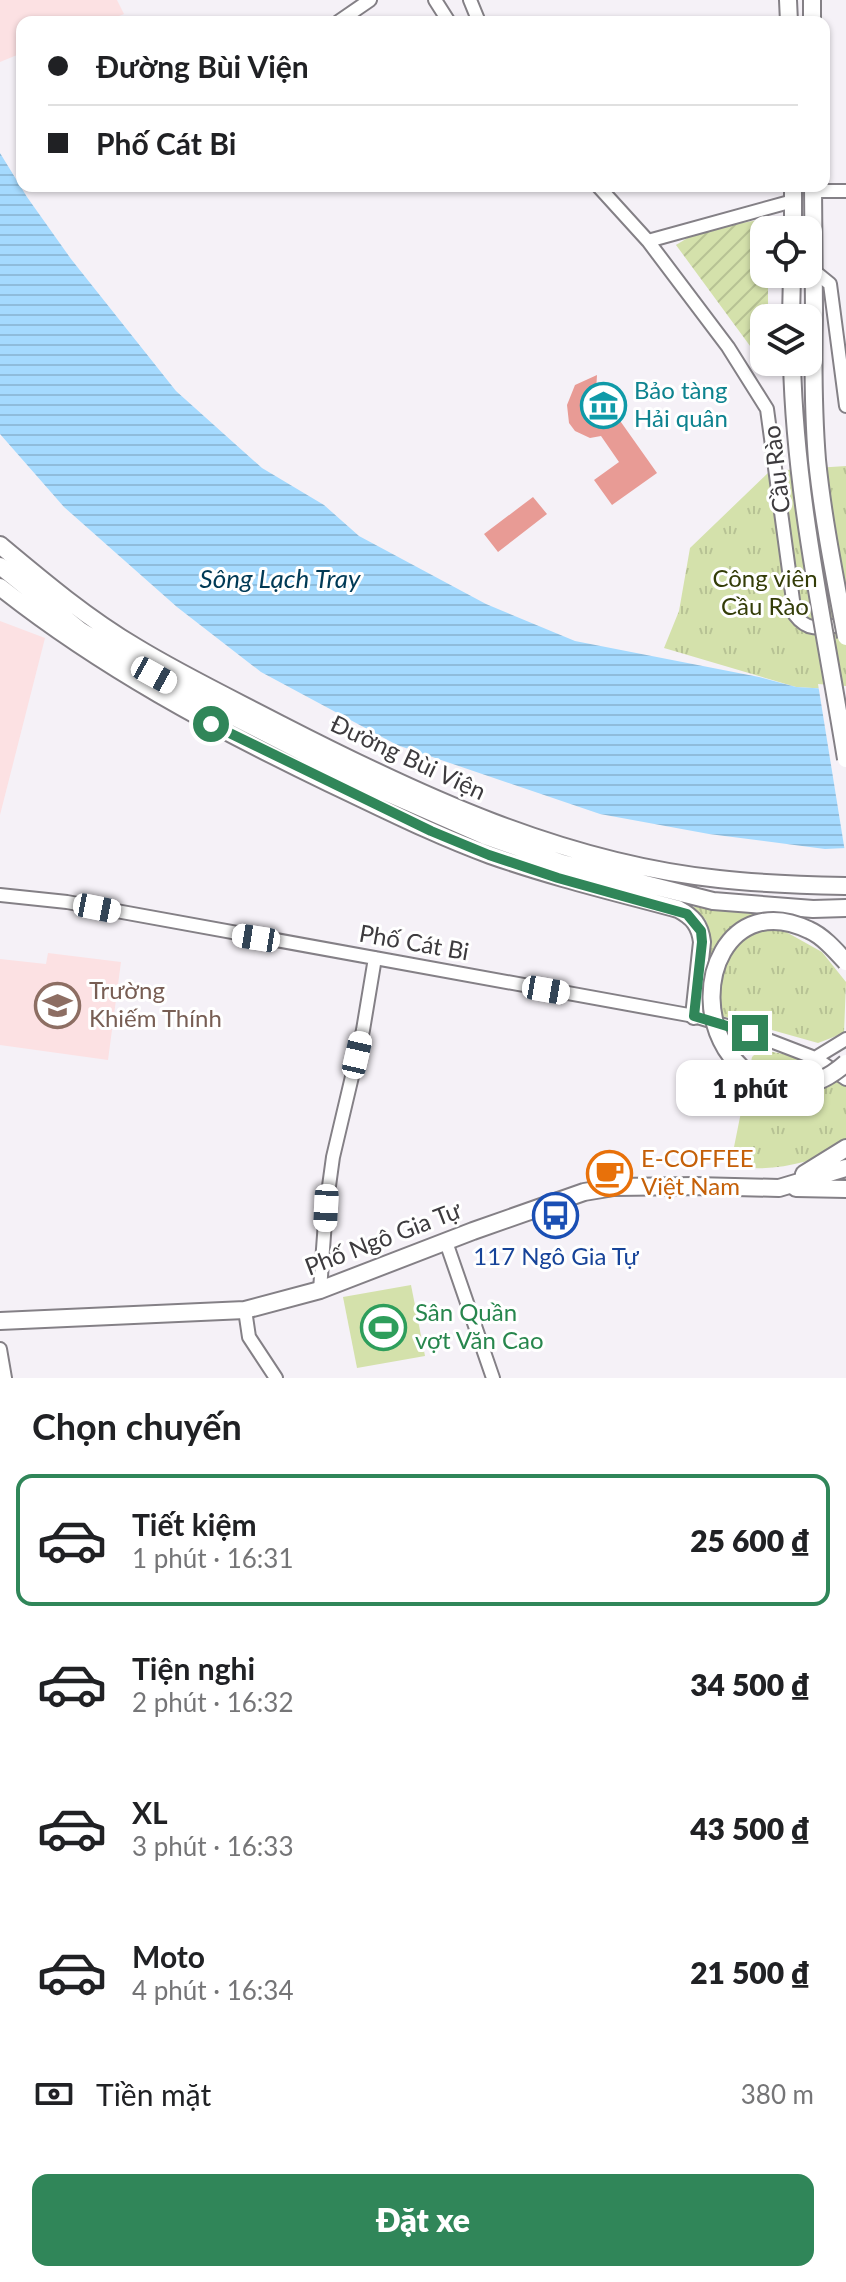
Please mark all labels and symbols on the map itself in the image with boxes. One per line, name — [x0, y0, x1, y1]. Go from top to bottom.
place label: Bảo tàng Hải quân — [634, 375, 728, 432]
museum icon: Bảo tàng Hải quân — [579, 381, 627, 429]
street label: Cầu Rào — [756, 424, 795, 515]
water label: Sông Lạch Tray — [200, 562, 361, 594]
park label: Công viên Cầu Rào — [712, 563, 818, 620]
car — [127, 653, 181, 697]
route start — [193, 706, 229, 742]
street label: Đường Bùi Viện — [326, 708, 491, 805]
car — [71, 892, 123, 924]
street label: Phố Cát Bi — [357, 918, 471, 965]
car — [230, 922, 282, 954]
car — [520, 974, 572, 1006]
place label: Trường Khiếm Thính — [89, 975, 222, 1032]
school or university icon: Trường Khiếm Thính — [34, 981, 82, 1029]
route end — [732, 1015, 768, 1051]
car — [340, 1029, 374, 1081]
callout: 1 phút — [676, 1061, 824, 1117]
place label: E-COFFEE Việt Nam — [641, 1143, 754, 1200]
cafe icon: E-COFFEE Việt Nam — [586, 1149, 634, 1197]
car — [313, 1183, 339, 1233]
bus stop icon: 117 Ngô Gia Tự — [532, 1191, 580, 1239]
street label: Phố Ngô Gia Tự — [300, 1194, 465, 1281]
place label: 117 Ngô Gia Tự — [473, 1241, 639, 1270]
place label: Sân Quần vợt Văn Cao — [415, 1297, 544, 1354]
sports icon: Sân Quần vợt Văn Cao — [360, 1303, 408, 1351]

